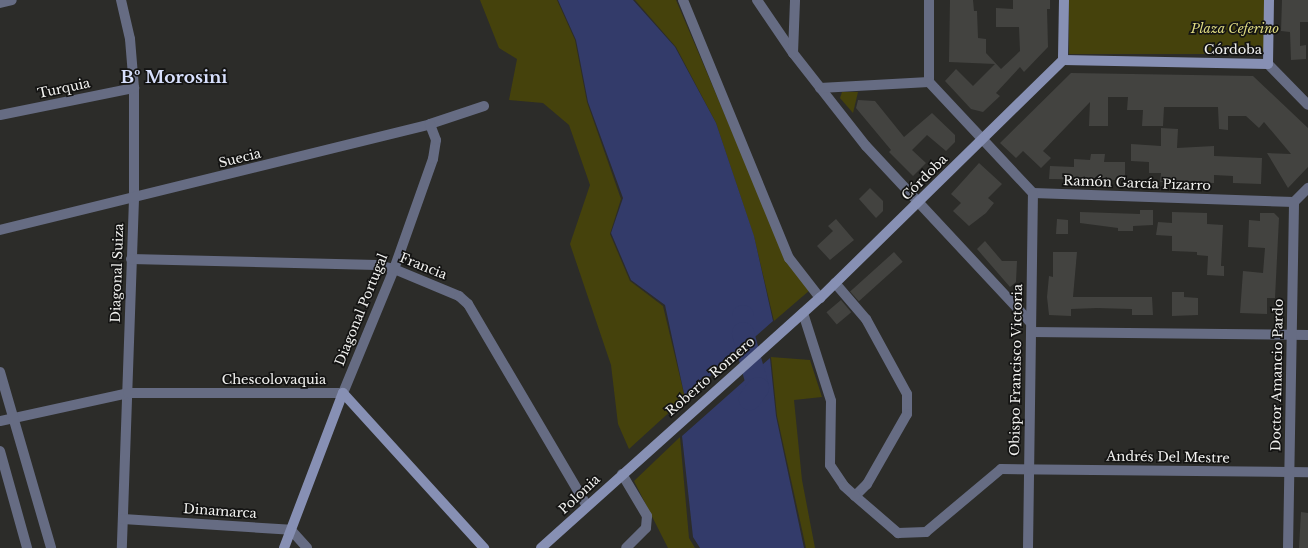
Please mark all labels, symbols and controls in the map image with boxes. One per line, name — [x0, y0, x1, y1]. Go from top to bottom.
park label: Plaza Ceferino — [1191, 21, 1279, 37]
street label: Córdoba — [1204, 42, 1262, 58]
district label: Bº Morosini — [120, 68, 228, 88]
street label: Turquia — [36, 76, 92, 102]
street label: Suecia — [217, 146, 263, 172]
street label: Córdoba — [899, 152, 951, 204]
street label: Ramón García Pizarro — [1063, 174, 1211, 194]
street label: Diagonal Suiza — [108, 223, 128, 323]
street label: Francia — [397, 250, 449, 284]
street label: Diagonal Portugal — [332, 252, 392, 368]
street label: Obispo Francisco Victoria — [1008, 284, 1026, 456]
street label: Doctor Amancio Pardo — [1269, 298, 1287, 452]
street label: Roberto Romero — [663, 334, 759, 420]
street label: Chescolovaquia — [222, 372, 326, 388]
street label: Andrés Del Mestre — [1106, 449, 1230, 467]
street label: Polonia — [556, 472, 604, 518]
street label: Dinamarca — [183, 502, 257, 522]

